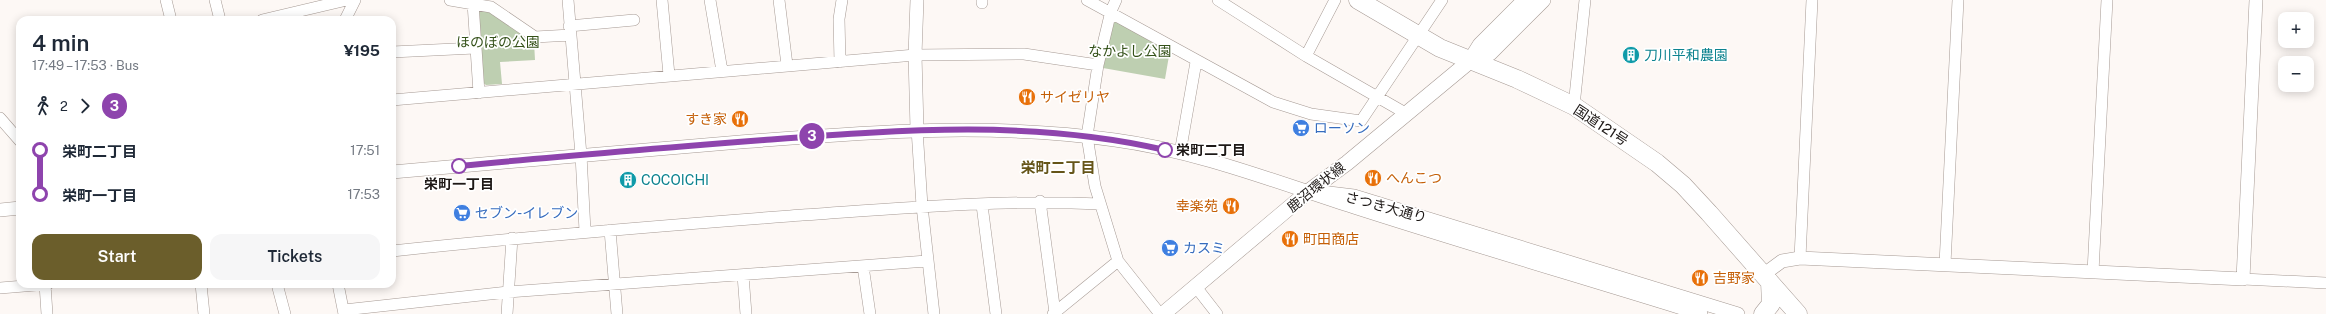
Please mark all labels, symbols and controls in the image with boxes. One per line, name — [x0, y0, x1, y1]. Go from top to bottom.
map controls — [2278, 12, 2314, 92]
button: + — [2278, 12, 2314, 48]
text: 4 min — [32, 30, 89, 56]
park label: ほのぼの公園 — [456, 34, 540, 50]
text: ¥195 — [344, 42, 380, 59]
park label: なかよし公園 — [1088, 43, 1172, 59]
building icon: 刀川平和農園 — [1621, 45, 1641, 65]
place label: 刀川平和農園 — [1644, 47, 1728, 63]
button: − — [2278, 56, 2314, 92]
text: 17:49 – 17:53 · Bus — [32, 58, 139, 73]
restaurant icon: サイゼリヤ — [1017, 87, 1037, 107]
place label: サイゼリヤ — [1040, 89, 1110, 105]
icon: walk — [32, 95, 54, 117]
icon: forward — [74, 95, 96, 117]
text: 3 — [110, 98, 119, 114]
text: 2 — [60, 99, 68, 114]
street label: 国道121号 — [1571, 101, 1631, 149]
restaurant icon: すき家 — [730, 109, 750, 129]
place label: すき家 — [685, 111, 727, 127]
supermarket icon: ローソン — [1291, 118, 1311, 138]
place label: ローソン — [1314, 120, 1370, 136]
line badge: 3 — [799, 123, 825, 149]
text: 3 — [807, 128, 817, 144]
marker: 栄町二丁目 — [1157, 142, 1173, 158]
place label: 栄町二丁目 — [1176, 142, 1246, 158]
text: 栄町二丁目 — [62, 143, 137, 160]
text: 17:51 — [350, 143, 380, 158]
marker: 栄町一丁目 — [451, 158, 467, 174]
district label: 栄町二丁目 — [1020, 159, 1096, 176]
street label: 鹿沼環状線 — [1284, 159, 1348, 215]
restaurant icon: へんこつ — [1363, 168, 1383, 188]
building icon: COCOICHI — [618, 170, 638, 190]
place label: へんこつ — [1386, 170, 1442, 186]
place label: COCOICHI — [641, 172, 709, 188]
place label: 栄町一丁目 — [424, 176, 494, 192]
text: 栄町一丁目 — [62, 187, 137, 204]
text: 17:53 — [347, 187, 380, 202]
street label: さつき大通り — [1343, 188, 1429, 226]
restaurant icon: 幸楽苑 — [1221, 196, 1241, 216]
place label: 幸楽苑 — [1176, 198, 1218, 214]
supermarket icon: セブン-イレブン — [452, 203, 472, 223]
place label: セブン-イレブン — [475, 205, 578, 221]
restaurant icon: 町田商店 — [1280, 229, 1300, 249]
place label: 町田商店 — [1303, 231, 1359, 247]
button: Start — [32, 234, 202, 280]
button: Tickets — [210, 234, 380, 280]
supermarket icon: カスミ — [1160, 238, 1180, 258]
place label: カスミ — [1183, 240, 1225, 256]
restaurant icon: 吉野家 — [1690, 268, 1710, 288]
place label: 吉野家 — [1713, 270, 1755, 286]

